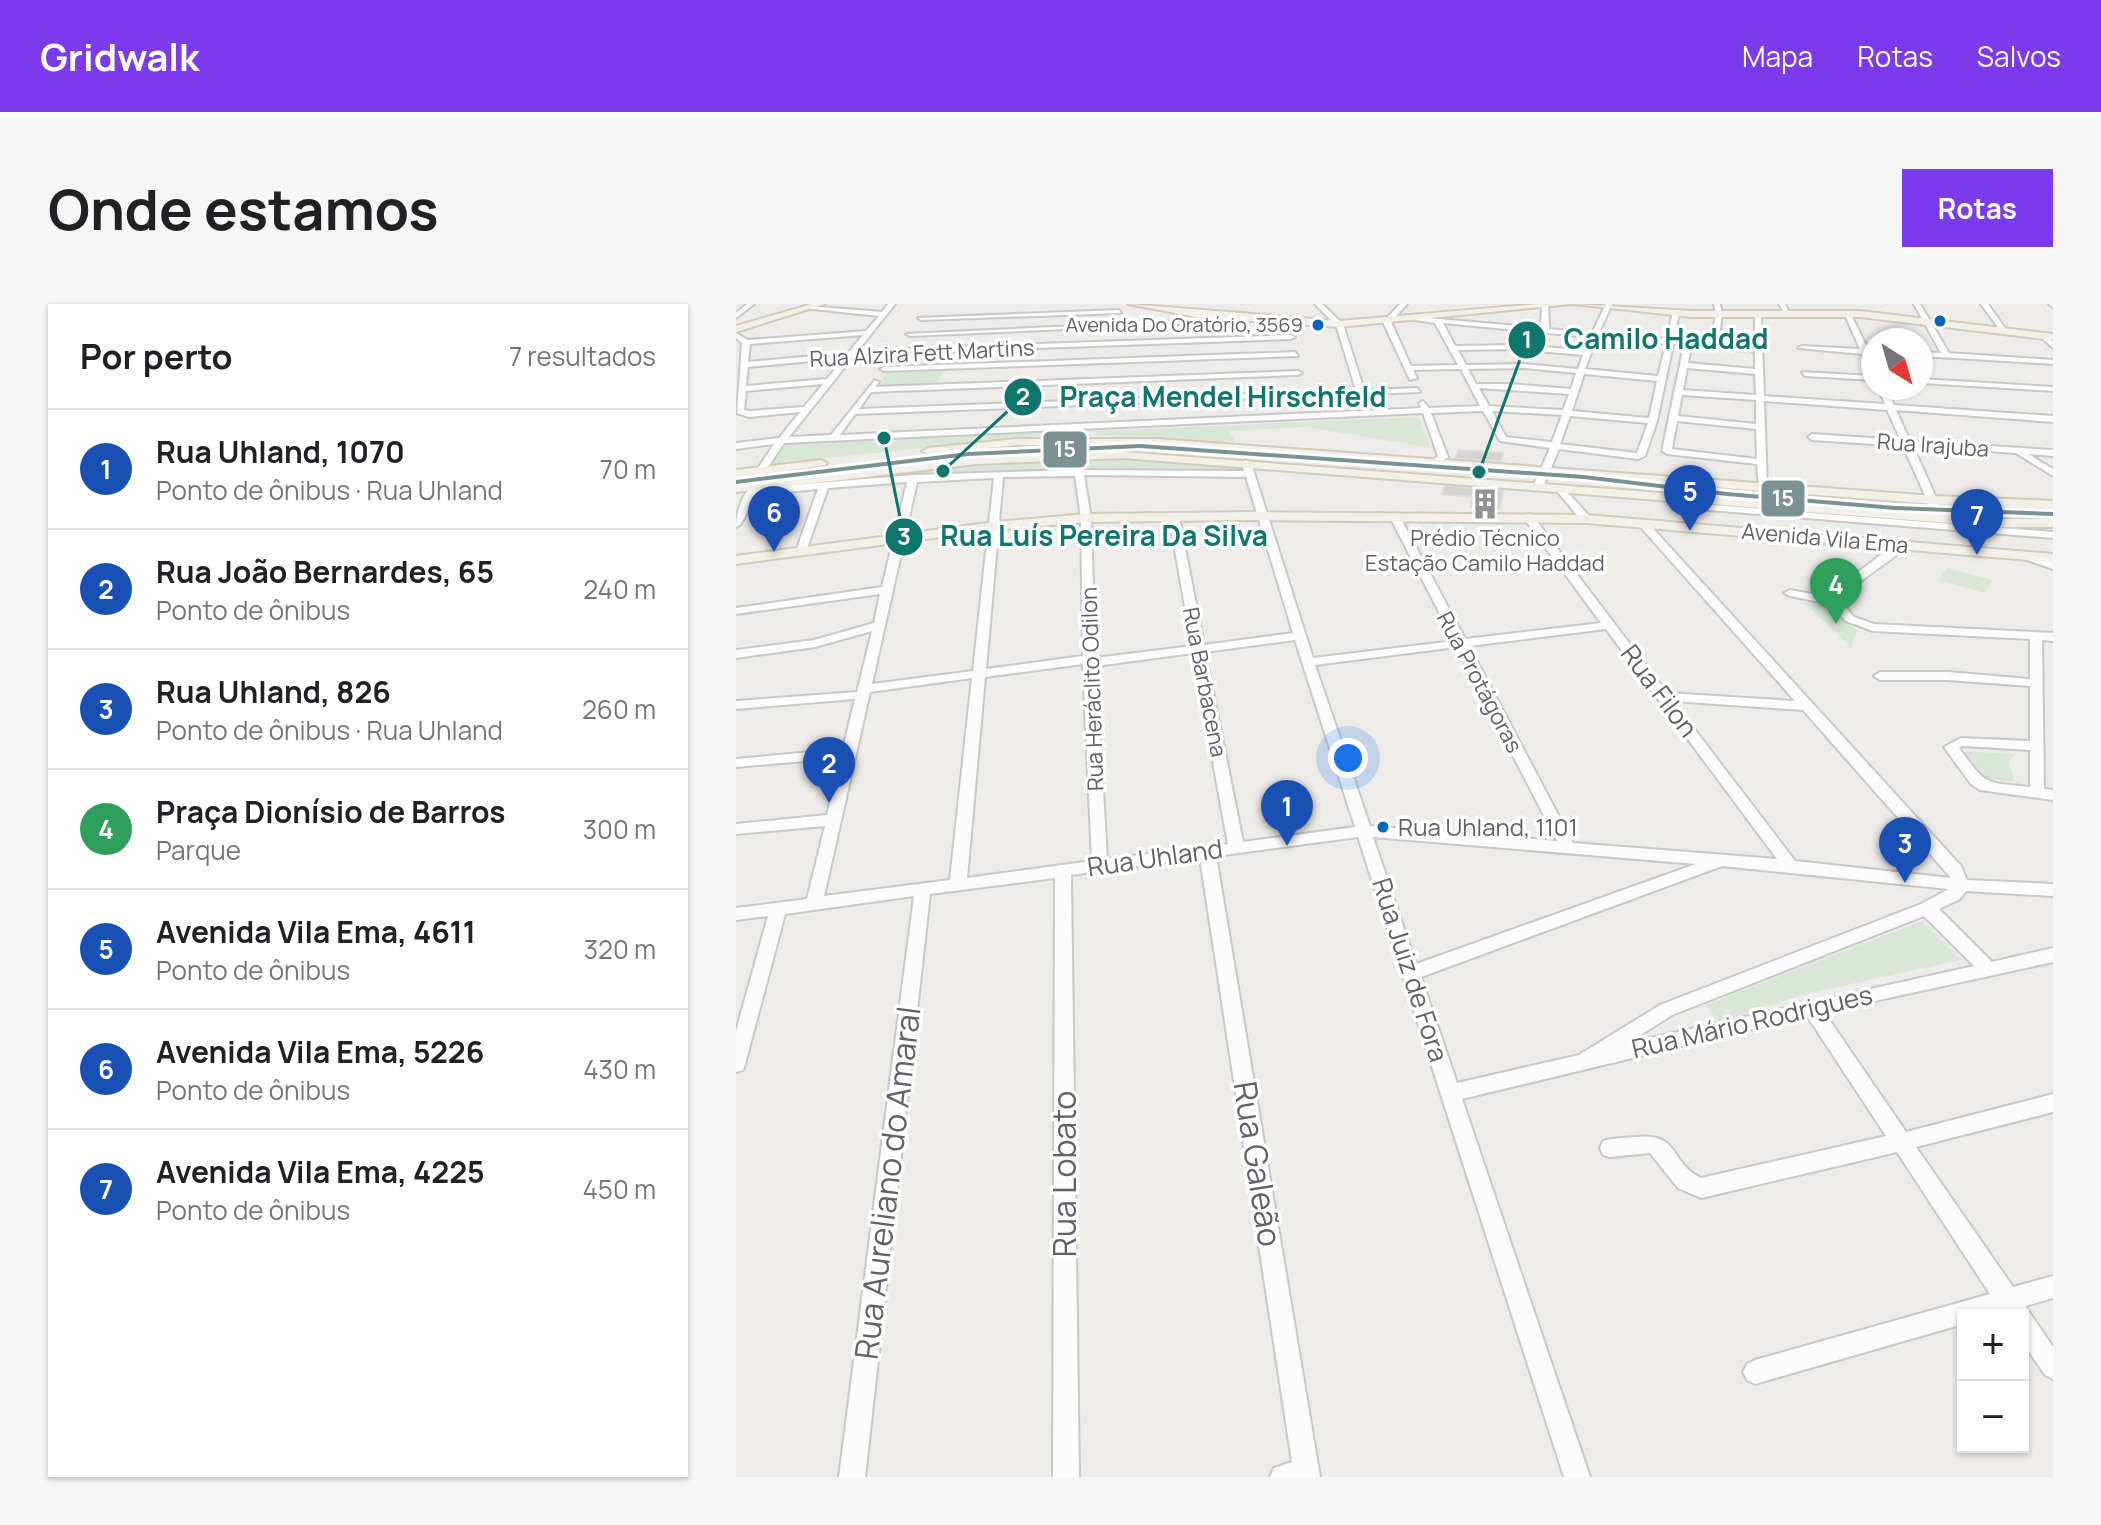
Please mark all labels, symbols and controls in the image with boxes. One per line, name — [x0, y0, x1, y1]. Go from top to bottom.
text: Gridwalk — [40, 30, 199, 82]
text: Mapa — [1742, 37, 1813, 75]
text: Rotas — [1857, 37, 1933, 75]
text: Salvos — [1977, 37, 2061, 75]
button: Rotas — [1902, 169, 2053, 247]
text: Onde estamos — [48, 170, 439, 247]
place label: Avenida Do Oratório, 3569 — [1066, 311, 1303, 338]
unlabelled marker — [1932, 313, 1948, 329]
callout: Camilo Haddad — [1507, 314, 1784, 366]
marker: Avenida Do Oratório, 3569 — [1310, 317, 1326, 333]
text: Camilo Haddad — [1564, 319, 1768, 357]
text: 1 — [1522, 322, 1532, 355]
north arrow — [1861, 328, 1933, 400]
street label: Rua Alzira Fett Martins — [809, 332, 1035, 374]
text: Por perto — [80, 333, 233, 379]
text: 7 resultados — [509, 338, 656, 374]
callout: Praça Mendel Hirschfeld — [1003, 371, 1402, 423]
text: Praça Mendel Hirschfeld — [1059, 377, 1387, 415]
text: 2 — [1016, 379, 1030, 412]
street label: Rua Irajuba — [1876, 426, 1990, 464]
line badge: 15 — [1042, 430, 1088, 469]
text: Rua Uhland, 1070 — [156, 431, 405, 472]
text: 15 — [1054, 434, 1076, 464]
text: 1 — [100, 451, 112, 487]
text: 70 m — [600, 451, 656, 487]
pin: 5 — [1664, 465, 1716, 531]
text: Ponto de ônibus · Rua Uhland — [156, 472, 503, 508]
line badge: 15 — [1760, 479, 1806, 518]
text: 15 — [1772, 483, 1794, 513]
pin: 6 — [748, 486, 800, 552]
building icon: Prédio Técnico Estação Camilo Haddad — [1468, 487, 1502, 521]
pin: 7 — [1951, 489, 2003, 555]
callout: Rua Luís Pereira Da Silva — [884, 511, 1284, 563]
text: Rua Luís Pereira Da Silva — [940, 516, 1268, 554]
street label: Avenida Vila Ema — [1740, 516, 1910, 560]
text: 3 — [897, 519, 911, 552]
place label: Prédio Técnico Estação Camilo Haddad — [1365, 523, 1605, 578]
text: Rua João Bernardes, 65 — [156, 551, 494, 592]
pin: 4 — [1810, 558, 1862, 624]
text: 2 — [98, 571, 114, 607]
text: 240 m — [583, 571, 656, 607]
street label: Rua Heráclito Odilon — [1073, 586, 1111, 792]
text: Ponto de ônibus — [156, 592, 350, 628]
street label: Rua Barbacena — [1176, 604, 1234, 760]
street label: Rua Protágoras — [1430, 606, 1530, 758]
street label: Rua Filon — [1613, 637, 1707, 744]
text: Rua Uhland, 826 — [156, 671, 391, 712]
text: 3 — [98, 691, 114, 727]
text: 260 m — [582, 691, 656, 727]
text: Ponto de ônibus · Rua Uhland — [156, 712, 503, 748]
pin: 2 — [803, 737, 855, 803]
your location — [1328, 738, 1368, 778]
pin: 1 — [1261, 780, 1313, 846]
text: Praça Dionísio de Barros — [156, 791, 506, 832]
place label: Rua Uhland, 1101 — [1398, 810, 1578, 843]
text: 4 — [98, 811, 114, 847]
text: 300 m — [583, 811, 656, 847]
pin: 3 — [1879, 817, 1931, 883]
marker: Rua Uhland, 1101 — [1375, 819, 1391, 835]
street label: Rua Uhland — [1085, 830, 1225, 884]
text: Parque — [156, 832, 241, 868]
street label: Rua Juiz de Fora — [1364, 873, 1458, 1066]
text: Avenida Vila Ema, 4611 — [156, 911, 476, 952]
text: 5 — [98, 931, 114, 967]
text: 320 m — [584, 931, 656, 967]
text: Ponto de ônibus — [156, 952, 350, 988]
street label: Rua Mário Rodrigues — [1628, 976, 1876, 1066]
street label: Rua Aureliano do Amaral — [844, 1004, 930, 1362]
text: Avenida Vila Ema, 5226 — [156, 1031, 484, 1072]
text: 6 — [98, 1051, 114, 1087]
text: 430 m — [583, 1051, 656, 1087]
text: Ponto de ônibus — [156, 1072, 350, 1108]
street label: Rua Galeão — [1223, 1078, 1293, 1249]
street label: Rua Lobato — [1042, 1091, 1086, 1257]
text: Avenida Vila Ema, 4225 — [156, 1151, 485, 1192]
text: 7 — [99, 1171, 113, 1207]
text: 450 m — [583, 1171, 656, 1207]
text: Ponto de ônibus — [156, 1192, 350, 1228]
map controls — [1957, 1309, 2029, 1453]
button: + — [1957, 1309, 2029, 1381]
button: − — [1957, 1381, 2029, 1453]

